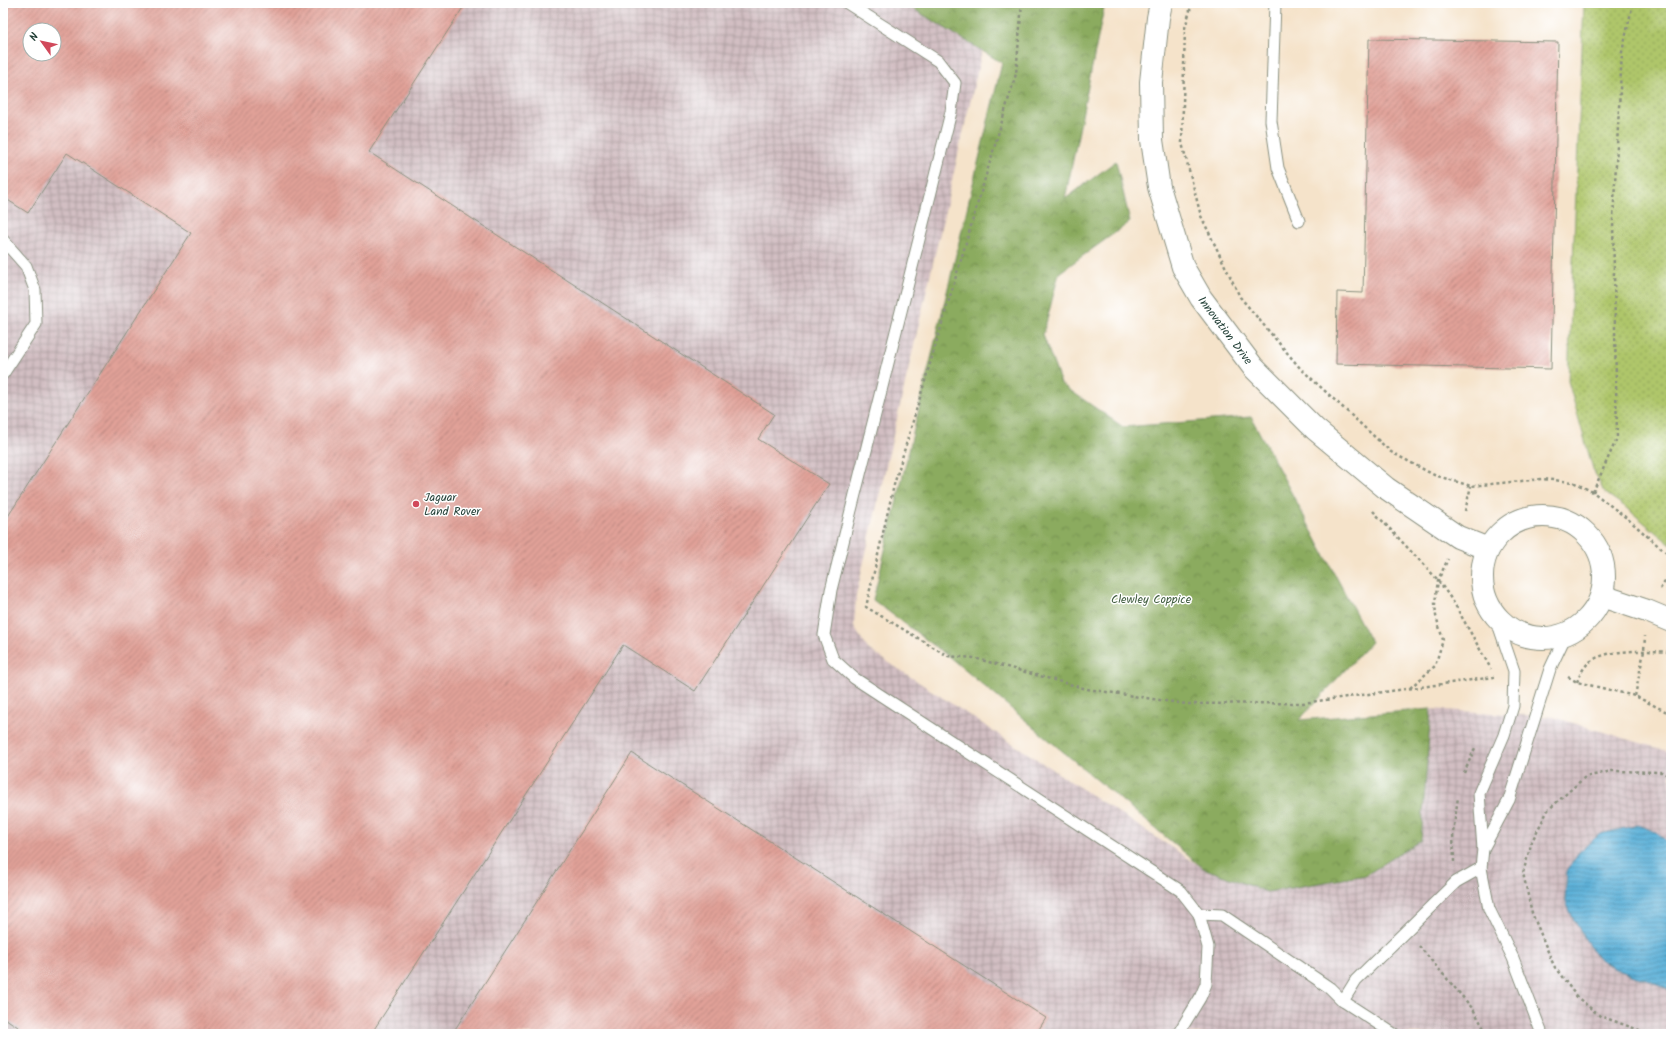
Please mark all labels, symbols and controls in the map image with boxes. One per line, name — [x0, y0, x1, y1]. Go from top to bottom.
north arrow — [22, 22, 62, 62]
text: N — [25, 29, 44, 45]
street label: Innovation Drive — [1193, 292, 1258, 369]
place label: Jaguar Land Rover — [424, 488, 481, 521]
marker: Jaguar Land Rover — [411, 499, 421, 509]
park label: Clewley Coppice — [1111, 590, 1192, 609]

